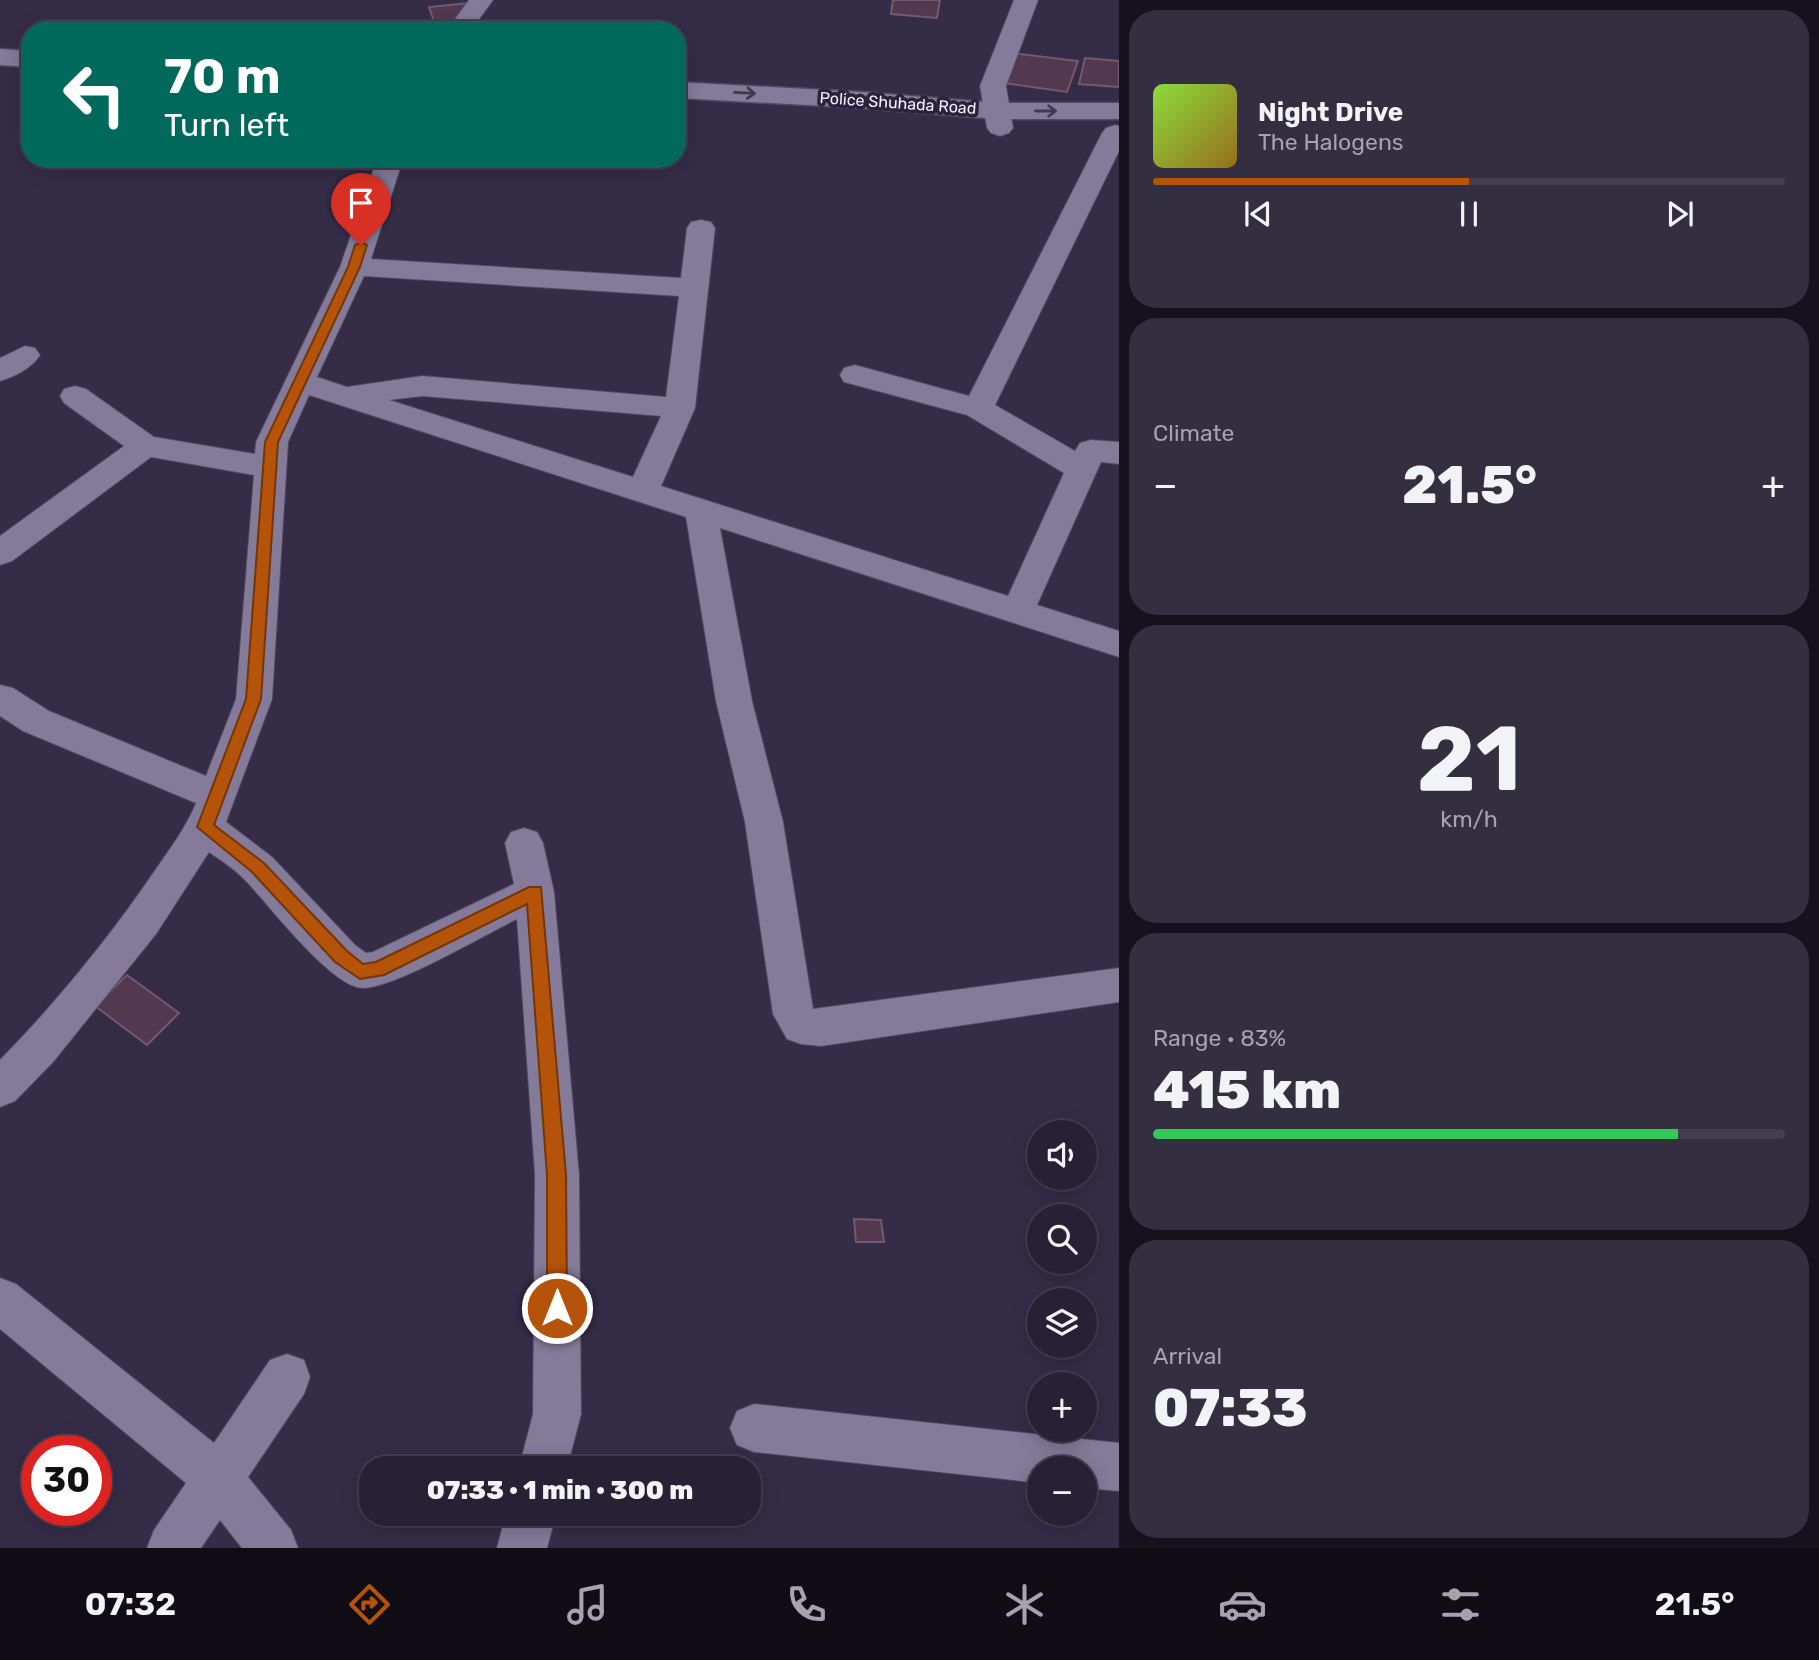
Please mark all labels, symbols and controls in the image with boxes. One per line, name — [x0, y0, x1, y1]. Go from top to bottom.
text: 70 m — [164, 47, 281, 105]
icon: left — [49, 49, 140, 140]
one-way arrow — [734, 87, 757, 100]
street label: Police Shuhada Road — [819, 88, 977, 118]
text: Night Drive — [1258, 97, 1403, 128]
one-way arrow — [1034, 104, 1057, 118]
text: Turn left — [164, 106, 289, 144]
text: The Halogens — [1258, 128, 1404, 156]
pin — [331, 173, 391, 245]
icon: arrive — [342, 184, 380, 222]
icon: previous — [1239, 195, 1277, 233]
icon: pause — [1450, 195, 1488, 233]
icon: next — [1661, 195, 1699, 233]
text: Climate — [1153, 419, 1234, 447]
text: 21.5° — [1402, 454, 1537, 516]
text: − — [1153, 462, 1178, 508]
text: + — [1761, 462, 1785, 508]
text: 21 — [1417, 705, 1521, 813]
text: km/h — [1440, 805, 1498, 833]
text: Range · 83% — [1153, 1024, 1286, 1052]
text: 415 km — [1153, 1059, 1341, 1121]
map controls — [1027, 1120, 1097, 1526]
button: sound — [1027, 1120, 1097, 1190]
button: search — [1027, 1204, 1097, 1274]
position arrow — [520, 1271, 594, 1345]
button: layers — [1027, 1288, 1097, 1358]
text: Arrival — [1153, 1342, 1222, 1370]
button: + — [1027, 1372, 1097, 1442]
text: 07:33 — [1153, 1377, 1308, 1439]
speed limit sign: 30 — [21, 1435, 112, 1526]
button: − — [1027, 1456, 1097, 1526]
text: 07:33 · 1 min · 300 m — [427, 1475, 693, 1506]
icon: directions — [345, 1580, 394, 1629]
icon: music — [563, 1580, 612, 1629]
icon: phone — [782, 1580, 831, 1629]
icon: climate — [1000, 1580, 1049, 1629]
icon: car — [1218, 1580, 1267, 1629]
icon: filters — [1436, 1580, 1485, 1629]
text: 07:32 — [85, 1585, 176, 1623]
text: 21.5° — [1655, 1585, 1734, 1623]

